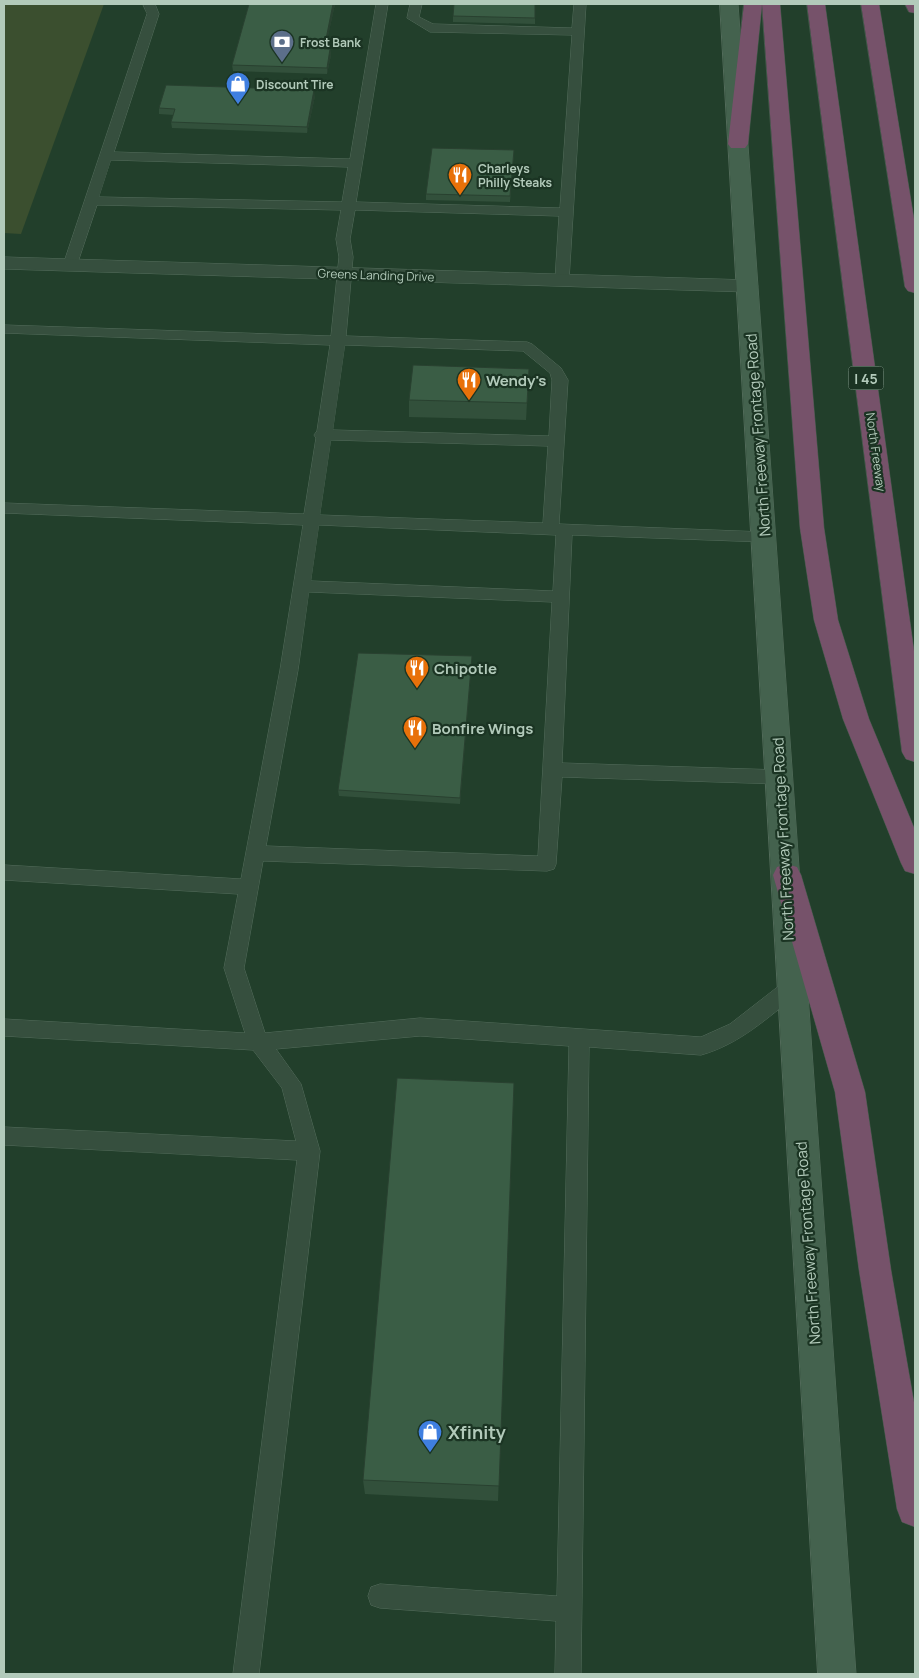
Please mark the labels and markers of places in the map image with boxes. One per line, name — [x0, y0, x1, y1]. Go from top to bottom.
bank icon: Frost Bank — [269, 29, 295, 63]
place label: Frost Bank — [300, 34, 361, 51]
shop icon: Discount Tire — [225, 71, 251, 105]
place label: Discount Tire — [256, 76, 334, 93]
place label: Charleys Philly Steaks — [478, 160, 552, 191]
restaurant icon: Charleys Philly Steaks — [447, 162, 473, 196]
restaurant icon: Wendy's — [456, 367, 482, 401]
place label: Wendy's — [486, 370, 546, 391]
restaurant icon: Chipotle — [404, 655, 430, 689]
place label: Chipotle — [434, 658, 497, 679]
restaurant icon: Bonfire Wings — [402, 715, 428, 749]
place label: Bonfire Wings — [432, 718, 533, 739]
shop icon: Xfinity — [417, 1419, 443, 1453]
place label: Xfinity — [448, 1420, 506, 1444]

